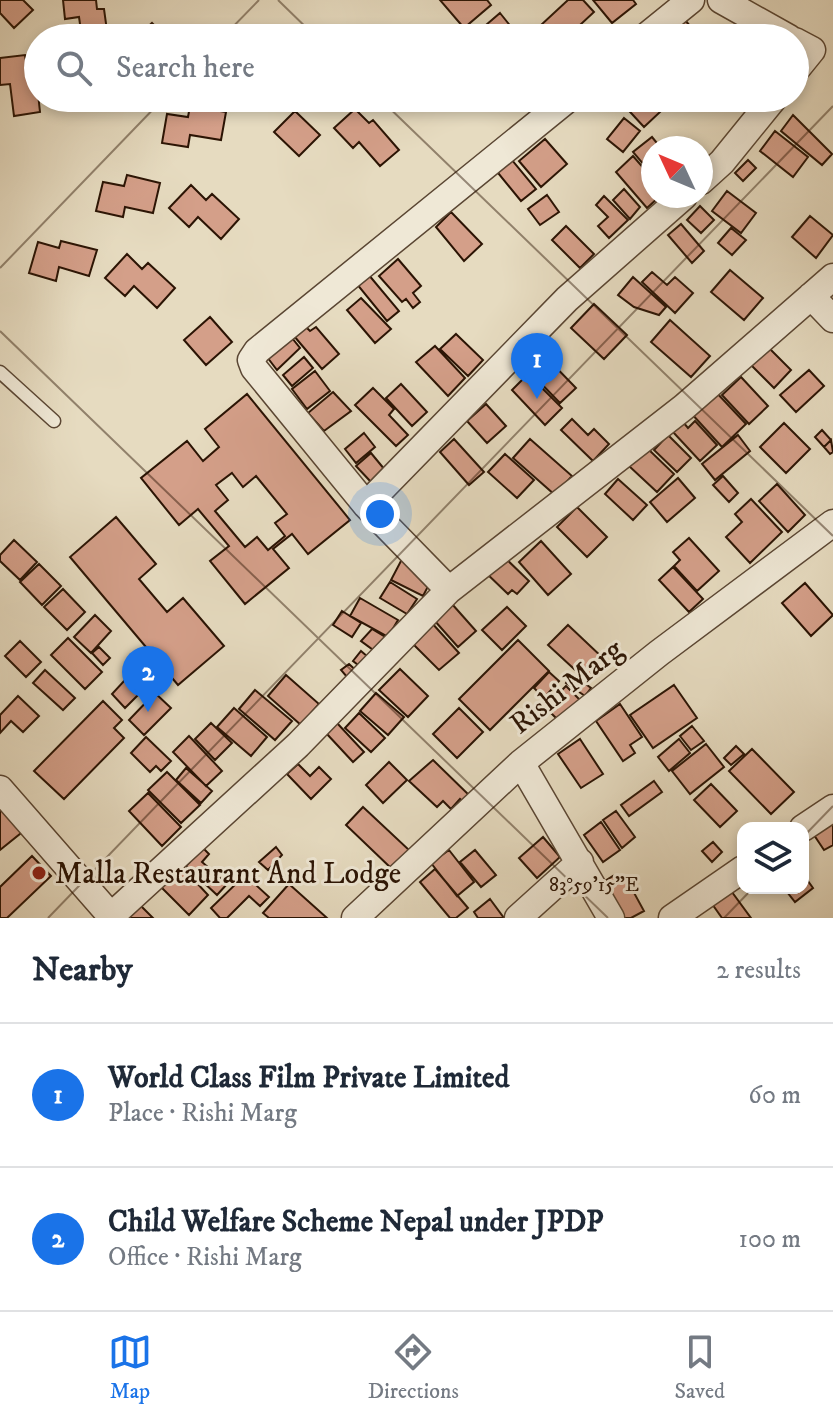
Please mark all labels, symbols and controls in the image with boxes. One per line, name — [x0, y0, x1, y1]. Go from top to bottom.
search box — [24, 24, 809, 112]
icon: search — [52, 46, 96, 90]
text: Search here — [116, 50, 255, 87]
north arrow — [641, 136, 713, 208]
pin: 1 — [511, 333, 563, 399]
your location — [360, 494, 400, 534]
street label: Rishi Marg — [503, 631, 631, 743]
pin: 2 — [122, 646, 174, 712]
map controls — [737, 822, 809, 894]
button: layers — [737, 822, 809, 894]
place label: Malla Restaurant And Lodge — [55, 856, 401, 893]
marker: Malla Restaurant And Lodge — [30, 864, 48, 882]
text: 83°59'15"E — [549, 873, 639, 898]
text: Nearby — [32, 949, 133, 991]
text: 2 results — [716, 954, 801, 987]
text: World Class Film Private Limited — [108, 1060, 509, 1097]
text: 1 — [53, 1079, 63, 1112]
text: 60 m — [748, 1079, 801, 1112]
text: Place · Rishi Marg — [108, 1097, 297, 1130]
text: Child Welfare Scheme Nepal under JPDP — [108, 1204, 603, 1241]
text: 2 — [52, 1223, 64, 1256]
text: 100 m — [738, 1223, 801, 1256]
text: Office · Rishi Marg — [108, 1241, 302, 1274]
tab: Map — [108, 1330, 152, 1405]
tab: Directions — [368, 1330, 459, 1405]
tab: Saved — [675, 1330, 725, 1405]

